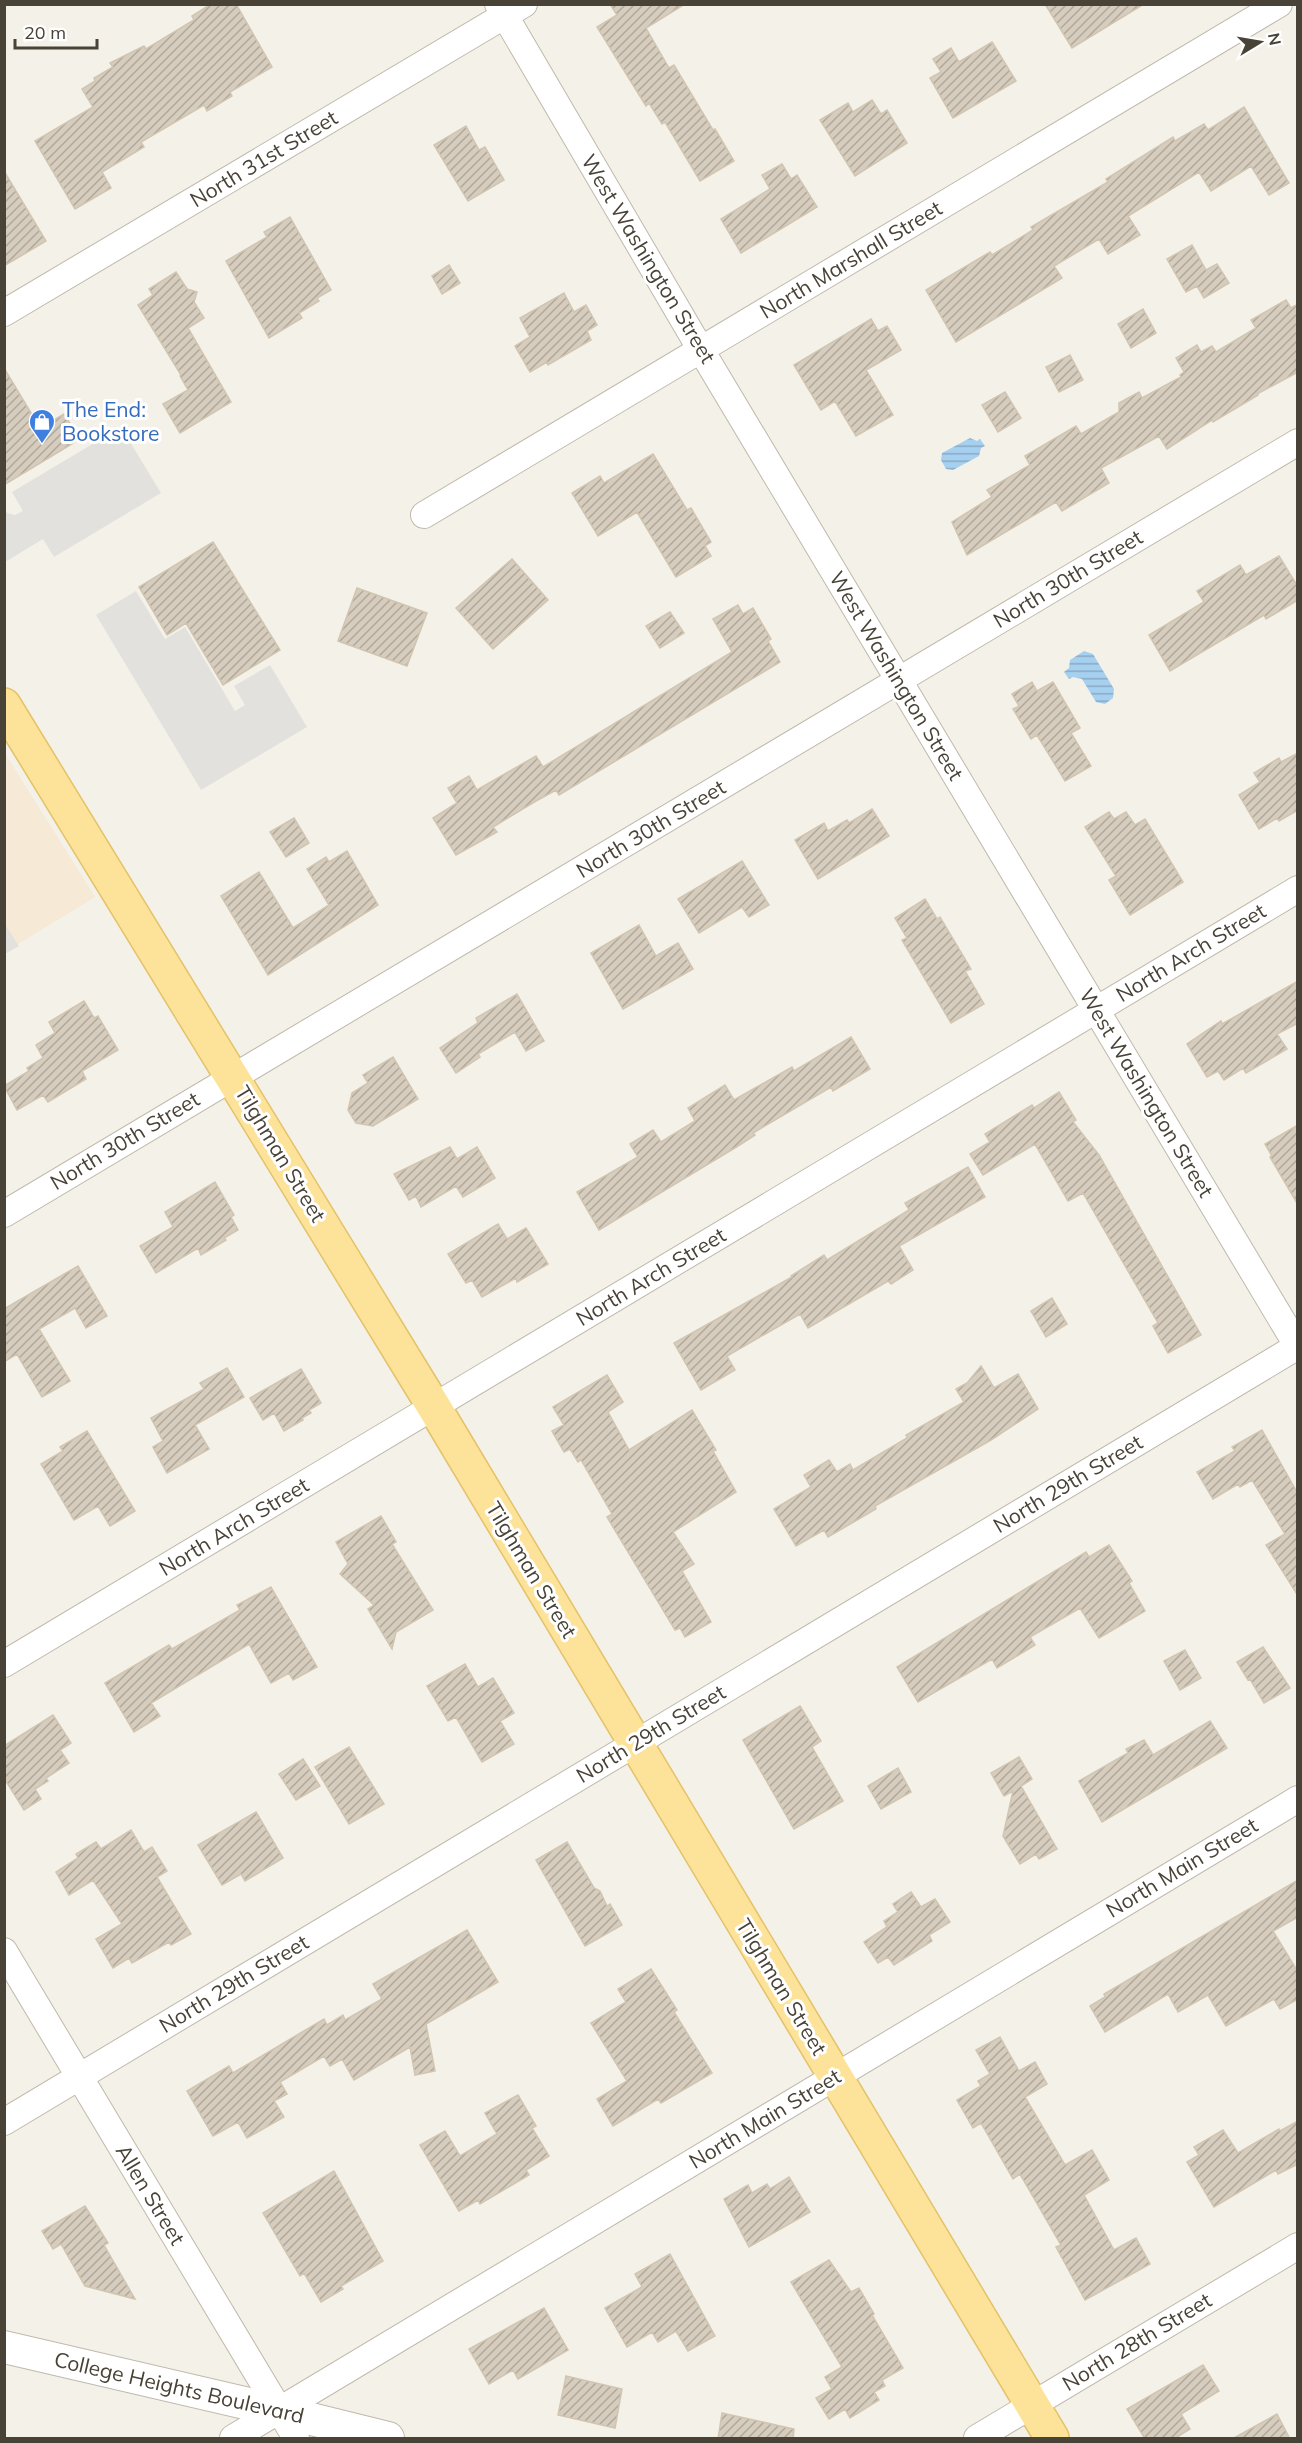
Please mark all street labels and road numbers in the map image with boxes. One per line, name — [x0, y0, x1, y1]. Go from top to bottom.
street label: North 31st Street — [185, 104, 342, 212]
street label: West Washington Street — [576, 149, 722, 368]
street label: North Marshall Street — [755, 194, 946, 324]
street label: North 30th Street — [988, 523, 1147, 633]
street label: West Washington Street — [824, 566, 970, 785]
street label: North 30th Street — [571, 773, 730, 883]
street label: North Arch Street — [1111, 897, 1270, 1007]
street label: West Washington Street — [1074, 983, 1220, 1202]
street label: Tilghman Street — [230, 1081, 332, 1226]
street label: North 30th Street — [45, 1085, 204, 1195]
street label: North Arch Street — [571, 1221, 730, 1331]
street label: North 29th Street — [988, 1428, 1147, 1538]
street label: North Arch Street — [154, 1471, 313, 1581]
street label: Tilghman Street — [481, 1497, 583, 1642]
street label: North 29th Street — [571, 1678, 730, 1788]
street label: North Main Street — [1101, 1812, 1262, 1923]
street label: Tilghman Street — [731, 1914, 833, 2059]
street label: North 29th Street — [154, 1928, 313, 2038]
street label: North Main Street — [684, 2063, 845, 2174]
street label: Allen Street — [111, 2139, 191, 2249]
street label: North 28th Street — [1057, 2286, 1216, 2396]
street label: College Heights Boulevard — [52, 2346, 307, 2428]

